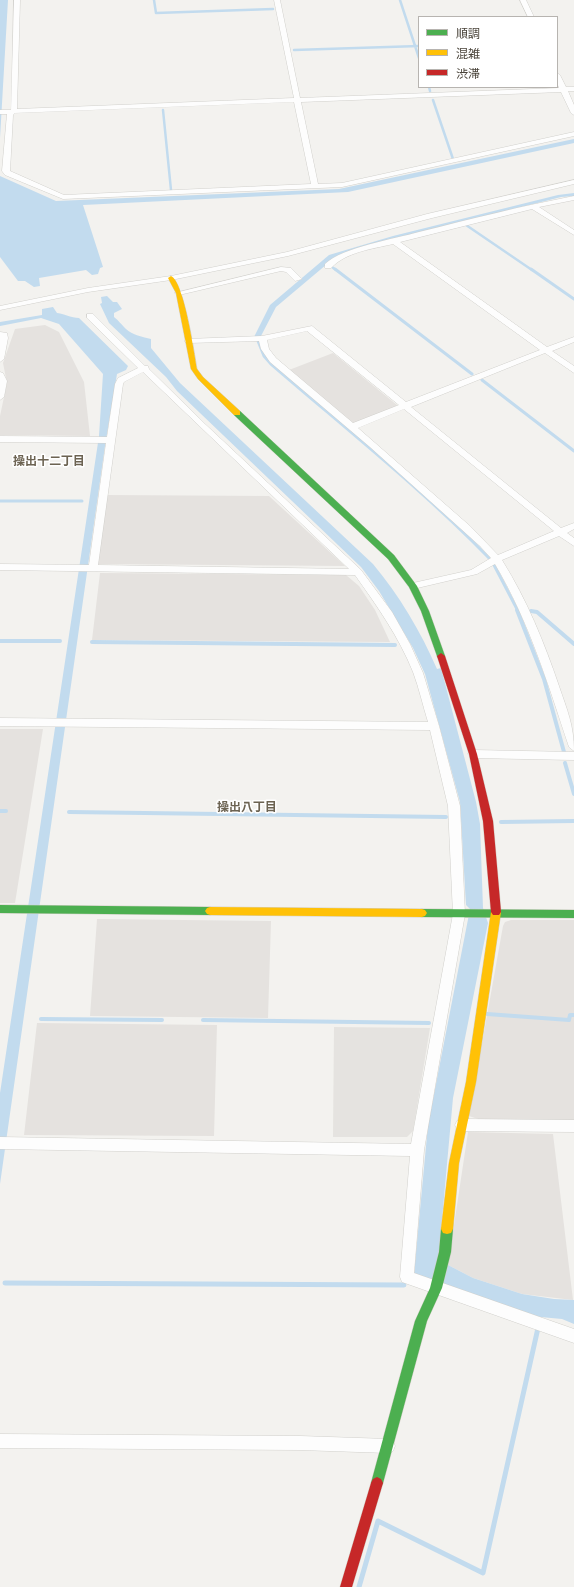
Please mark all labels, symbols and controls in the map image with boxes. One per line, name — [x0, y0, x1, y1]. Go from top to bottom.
legend — [418, 16, 558, 88]
text: 順調 — [456, 26, 480, 41]
text: 混雑 — [456, 46, 480, 61]
text: 渋滞 — [456, 66, 480, 81]
district label: 操出十二丁目 — [13, 454, 85, 468]
district label: 操出八丁目 — [217, 800, 277, 814]

